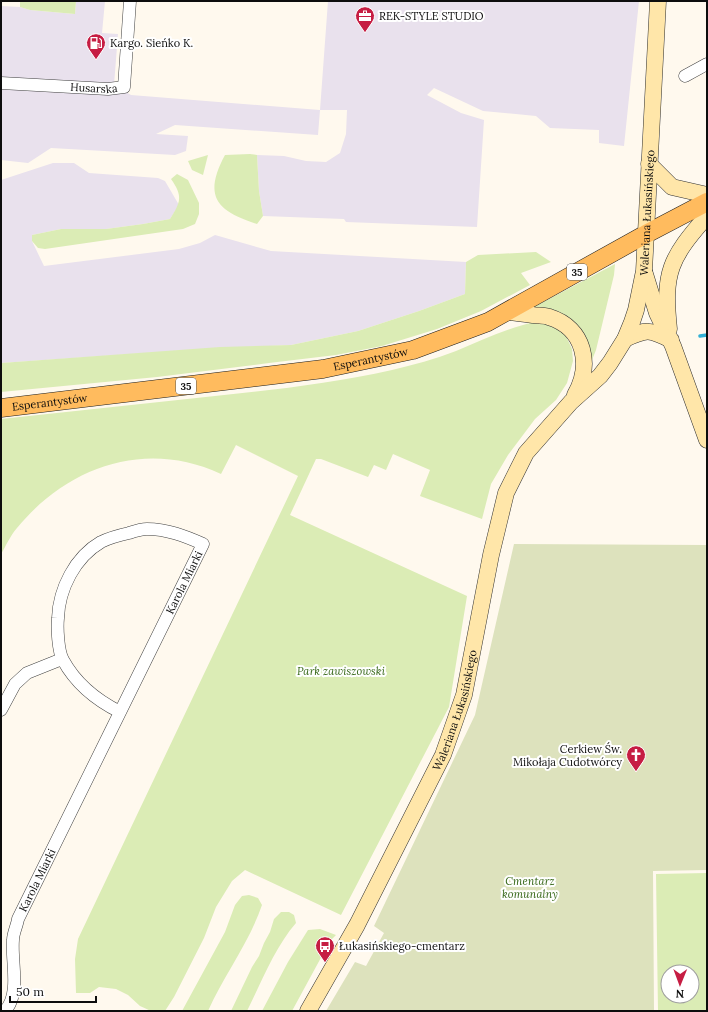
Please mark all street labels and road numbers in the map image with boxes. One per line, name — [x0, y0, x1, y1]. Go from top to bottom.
street label: Husarska — [70, 80, 119, 96]
street label: Waleriana Łukasińskiego — [637, 149, 657, 276]
road number: 35 — [567, 264, 587, 280]
street label: Esperantystów — [332, 344, 409, 374]
road number: 35 — [176, 378, 196, 394]
street label: Esperantystów — [11, 391, 88, 414]
street label: Karola Miarki — [163, 549, 205, 616]
street label: Waleriana Łukasińskiego — [429, 649, 480, 773]
street label: Karola Miarki — [16, 846, 59, 914]

